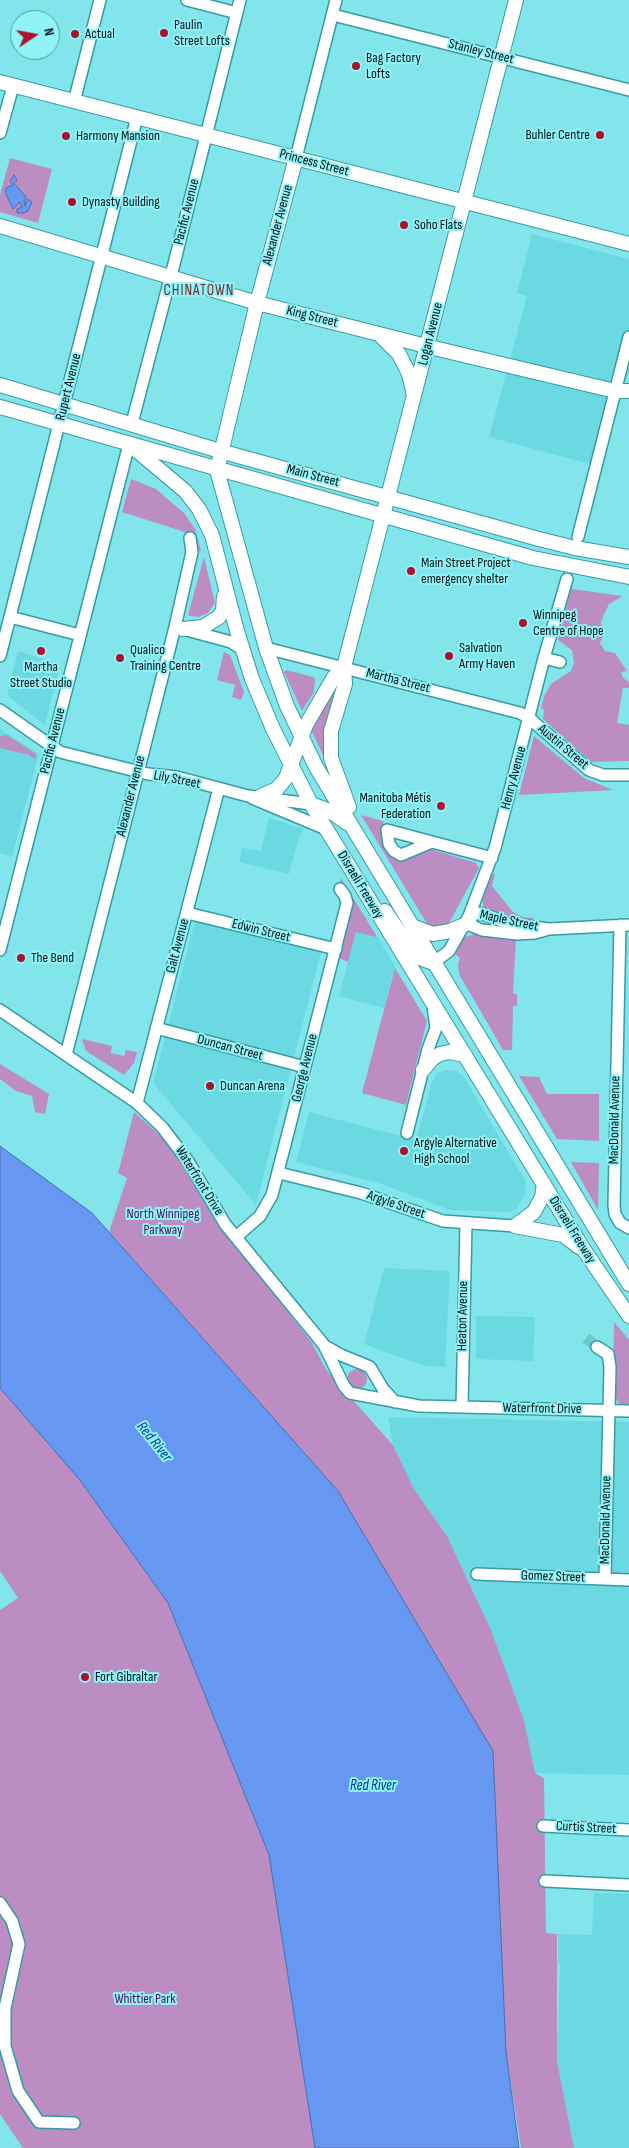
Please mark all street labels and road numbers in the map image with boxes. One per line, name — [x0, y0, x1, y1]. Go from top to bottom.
street label: Stanley Street — [447, 36, 515, 68]
street label: Princess Street — [277, 146, 351, 180]
street label: Pacific Avenue — [171, 177, 203, 247]
street label: Alexander Avenue — [259, 183, 297, 267]
street label: Logan Avenue — [415, 301, 447, 367]
street label: King Street — [285, 303, 339, 331]
street label: Rupert Avenue — [53, 352, 85, 422]
street label: Main Street — [285, 461, 341, 491]
street label: Martha Street — [364, 665, 432, 697]
street label: Pacific Avenue — [37, 706, 69, 776]
street label: Austin Street — [534, 721, 592, 773]
street label: Henry Avenue — [498, 745, 530, 811]
street label: Alexander Avenue — [113, 754, 149, 838]
street label: Lily Street — [152, 767, 202, 793]
street label: Disraeli Freeway — [333, 848, 387, 922]
street label: Maple Street — [478, 907, 540, 935]
street label: Edwin Street — [230, 916, 292, 946]
street label: Galt Avenue — [163, 917, 193, 975]
street label: Duncan Street — [195, 1031, 265, 1065]
street label: George Avenue — [288, 1032, 322, 1104]
street label: MacDonald Avenue — [606, 1076, 624, 1164]
street label: Waterfront Drive — [171, 1143, 227, 1219]
street label: Argyle Street — [365, 1187, 427, 1223]
street label: Disraeli Freeway — [545, 1193, 599, 1267]
street label: Heaton Avenue — [454, 1281, 472, 1351]
street label: Waterfront Drive — [502, 1400, 582, 1418]
street label: MacDonald Avenue — [597, 1476, 615, 1564]
street label: Gomez Street — [521, 1567, 585, 1587]
street label: Curtis Street — [555, 1818, 617, 1838]

